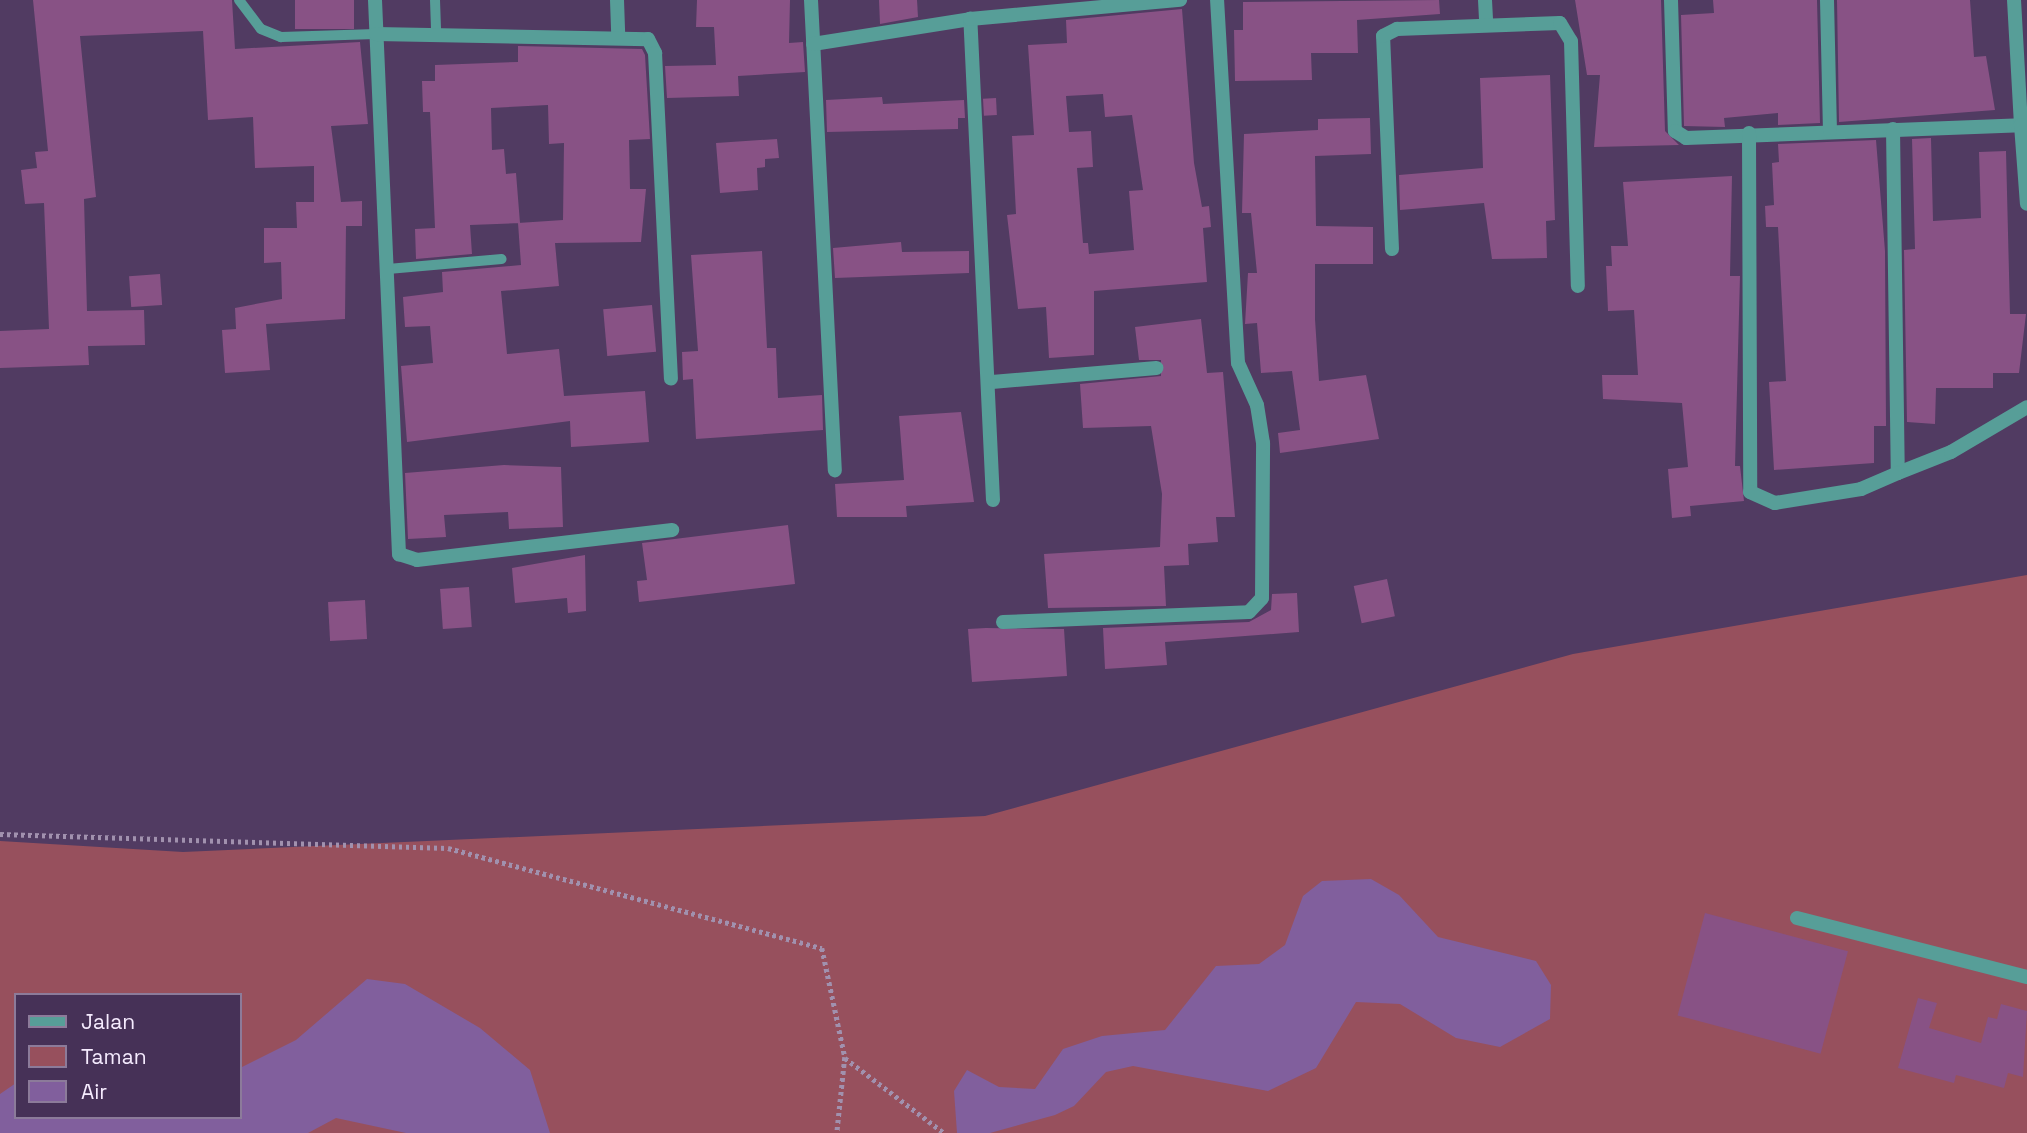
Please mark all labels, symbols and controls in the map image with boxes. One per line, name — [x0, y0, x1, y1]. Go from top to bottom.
legend — [14, 993, 242, 1119]
text: Jalan — [81, 1008, 135, 1035]
text: Taman — [81, 1043, 147, 1070]
text: Air — [81, 1078, 107, 1105]

